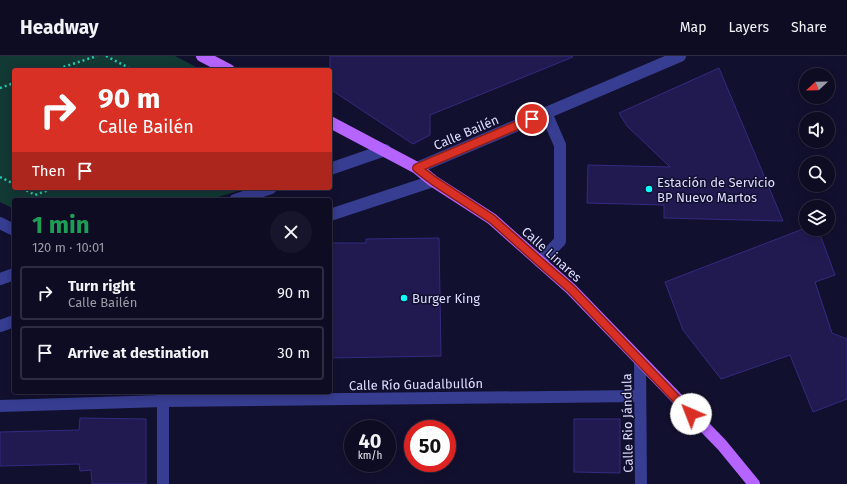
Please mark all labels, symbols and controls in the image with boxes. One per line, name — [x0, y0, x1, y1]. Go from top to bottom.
text: Headway — [20, 16, 99, 39]
text: Map — [680, 19, 706, 36]
text: Layers — [728, 19, 769, 36]
text: Share — [791, 19, 827, 36]
north arrow — [799, 68, 835, 104]
map controls — [799, 68, 835, 236]
text: 90 m — [98, 82, 160, 115]
icon: right — [32, 84, 84, 136]
pin — [515, 102, 549, 136]
icon: arrive — [521, 108, 543, 130]
street label: Calle Bailén — [431, 112, 501, 153]
button: sound — [799, 112, 835, 148]
text: Calle Bailén — [98, 116, 194, 138]
button: search — [799, 156, 835, 192]
icon: arrive — [74, 160, 96, 182]
text: Then — [32, 162, 66, 180]
place label: Estación de Servicio BP Nuevo Martos — [657, 175, 775, 205]
marker: Estación de Servicio BP Nuevo Martos — [644, 184, 654, 194]
button: layers — [799, 200, 835, 236]
text: 1 min — [32, 211, 90, 239]
button: close — [270, 211, 312, 253]
street label: Calle Linares — [519, 224, 584, 285]
text: 120 m · 10:01 — [32, 240, 104, 255]
text: Turn right — [68, 277, 135, 295]
icon: right — [34, 282, 56, 304]
text: 90 m — [277, 284, 310, 302]
place label: Burger King — [412, 291, 480, 306]
marker: Burger King — [399, 293, 409, 303]
text: Calle Bailén — [68, 295, 137, 310]
icon: arrive — [34, 342, 56, 364]
text: Arrive at destination — [68, 344, 209, 362]
text: 30 m — [277, 344, 310, 362]
street label: Calle Rio Jándula — [619, 373, 636, 473]
street label: Calle Río Guadalbullón — [349, 376, 483, 393]
position arrow — [670, 393, 712, 435]
speed limit sign: 50 — [404, 420, 456, 472]
text: 40 — [359, 429, 382, 453]
text: km/h — [358, 450, 382, 462]

